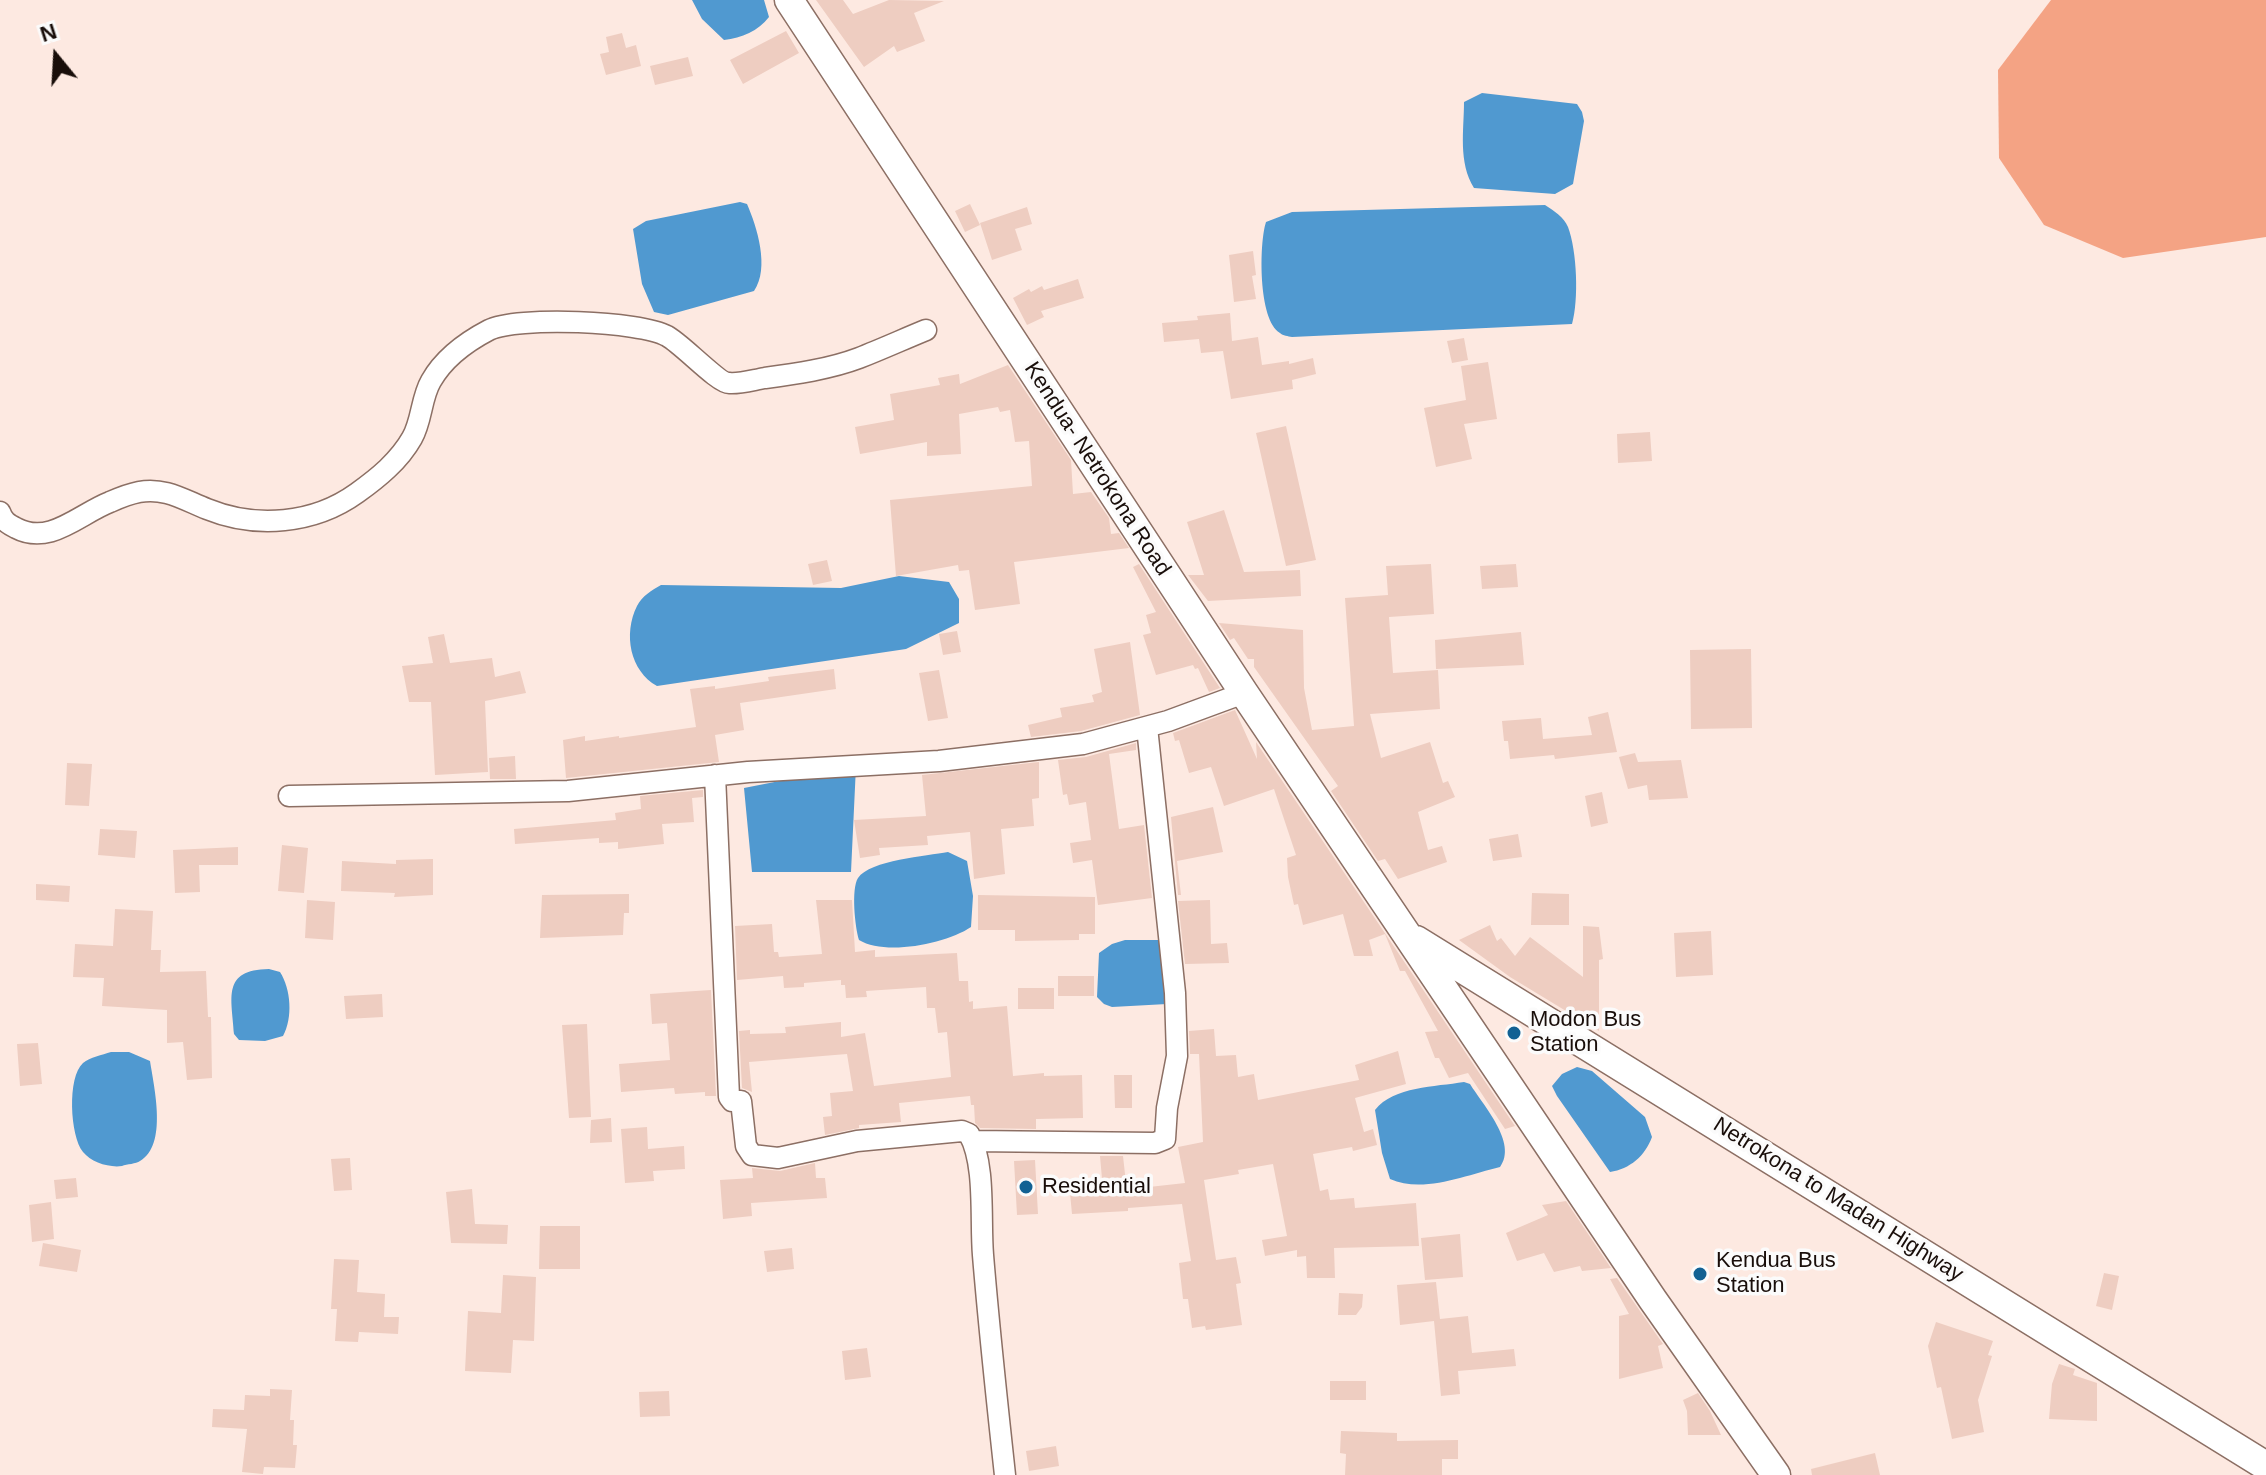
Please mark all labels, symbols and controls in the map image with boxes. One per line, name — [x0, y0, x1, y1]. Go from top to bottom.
north arrow — [16, 16, 96, 96]
text: N — [37, 18, 60, 47]
street label: Kendua- Netrokona Road — [1018, 357, 1176, 581]
place label: Modon Bus Station — [1530, 1007, 1641, 1058]
marker: Modon Bus Station — [1505, 1024, 1523, 1042]
street label: Netrokona to Madan Highway — [1708, 1112, 1968, 1288]
place label: Residential — [1042, 1174, 1151, 1200]
marker: Residential — [1017, 1178, 1035, 1196]
place label: Kendua Bus Station — [1716, 1248, 1836, 1300]
marker: Kendua Bus Station — [1691, 1265, 1709, 1283]

